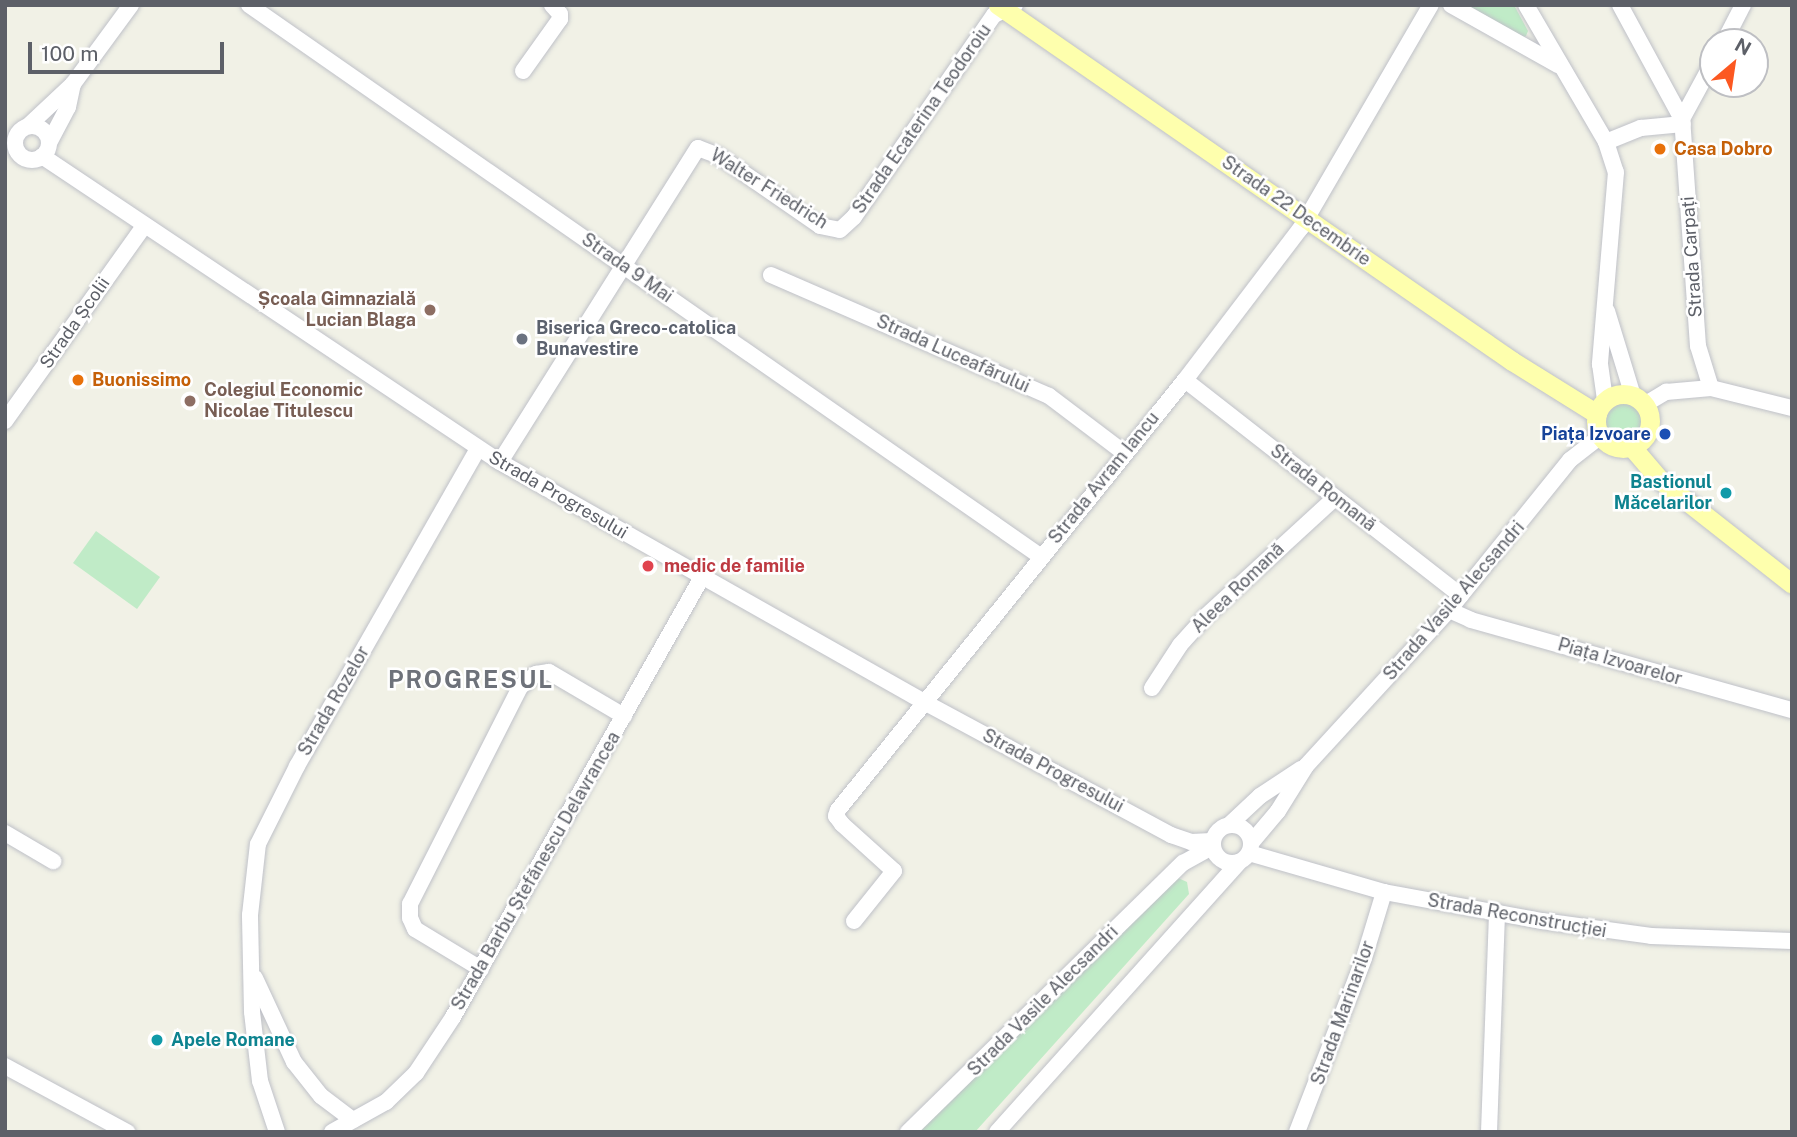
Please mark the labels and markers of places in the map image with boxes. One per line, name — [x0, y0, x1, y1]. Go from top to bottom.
place label: Casa Dobro — [1674, 138, 1773, 160]
marker: Casa Dobro — [1652, 141, 1668, 157]
place label: Școala Gimnazială Lucian Blaga — [258, 289, 416, 332]
marker: Școala Gimnazială Lucian Blaga — [422, 302, 438, 318]
place label: Biserica Greco-catolica Bunavestire — [536, 318, 736, 360]
marker: Biserica Greco-catolica Bunavestire — [514, 331, 530, 347]
place label: Buonissimo — [92, 369, 191, 391]
marker: Buonissimo — [70, 372, 86, 388]
place label: Colegiul Economic Nicolae Titulescu — [204, 380, 363, 422]
marker: Colegiul Economic Nicolae Titulescu — [182, 393, 198, 409]
place label: Piața Izvoare — [1541, 423, 1651, 445]
marker: Piața Izvoare — [1657, 426, 1673, 442]
place label: Bastionul Măcelarilor — [1614, 472, 1712, 514]
marker: Bastionul Măcelarilor — [1718, 485, 1734, 501]
place label: medic de familie — [664, 555, 805, 577]
marker: medic de familie — [638, 556, 658, 576]
place label: Apele Romane — [171, 1029, 295, 1051]
marker: Apele Romane — [149, 1032, 165, 1048]

